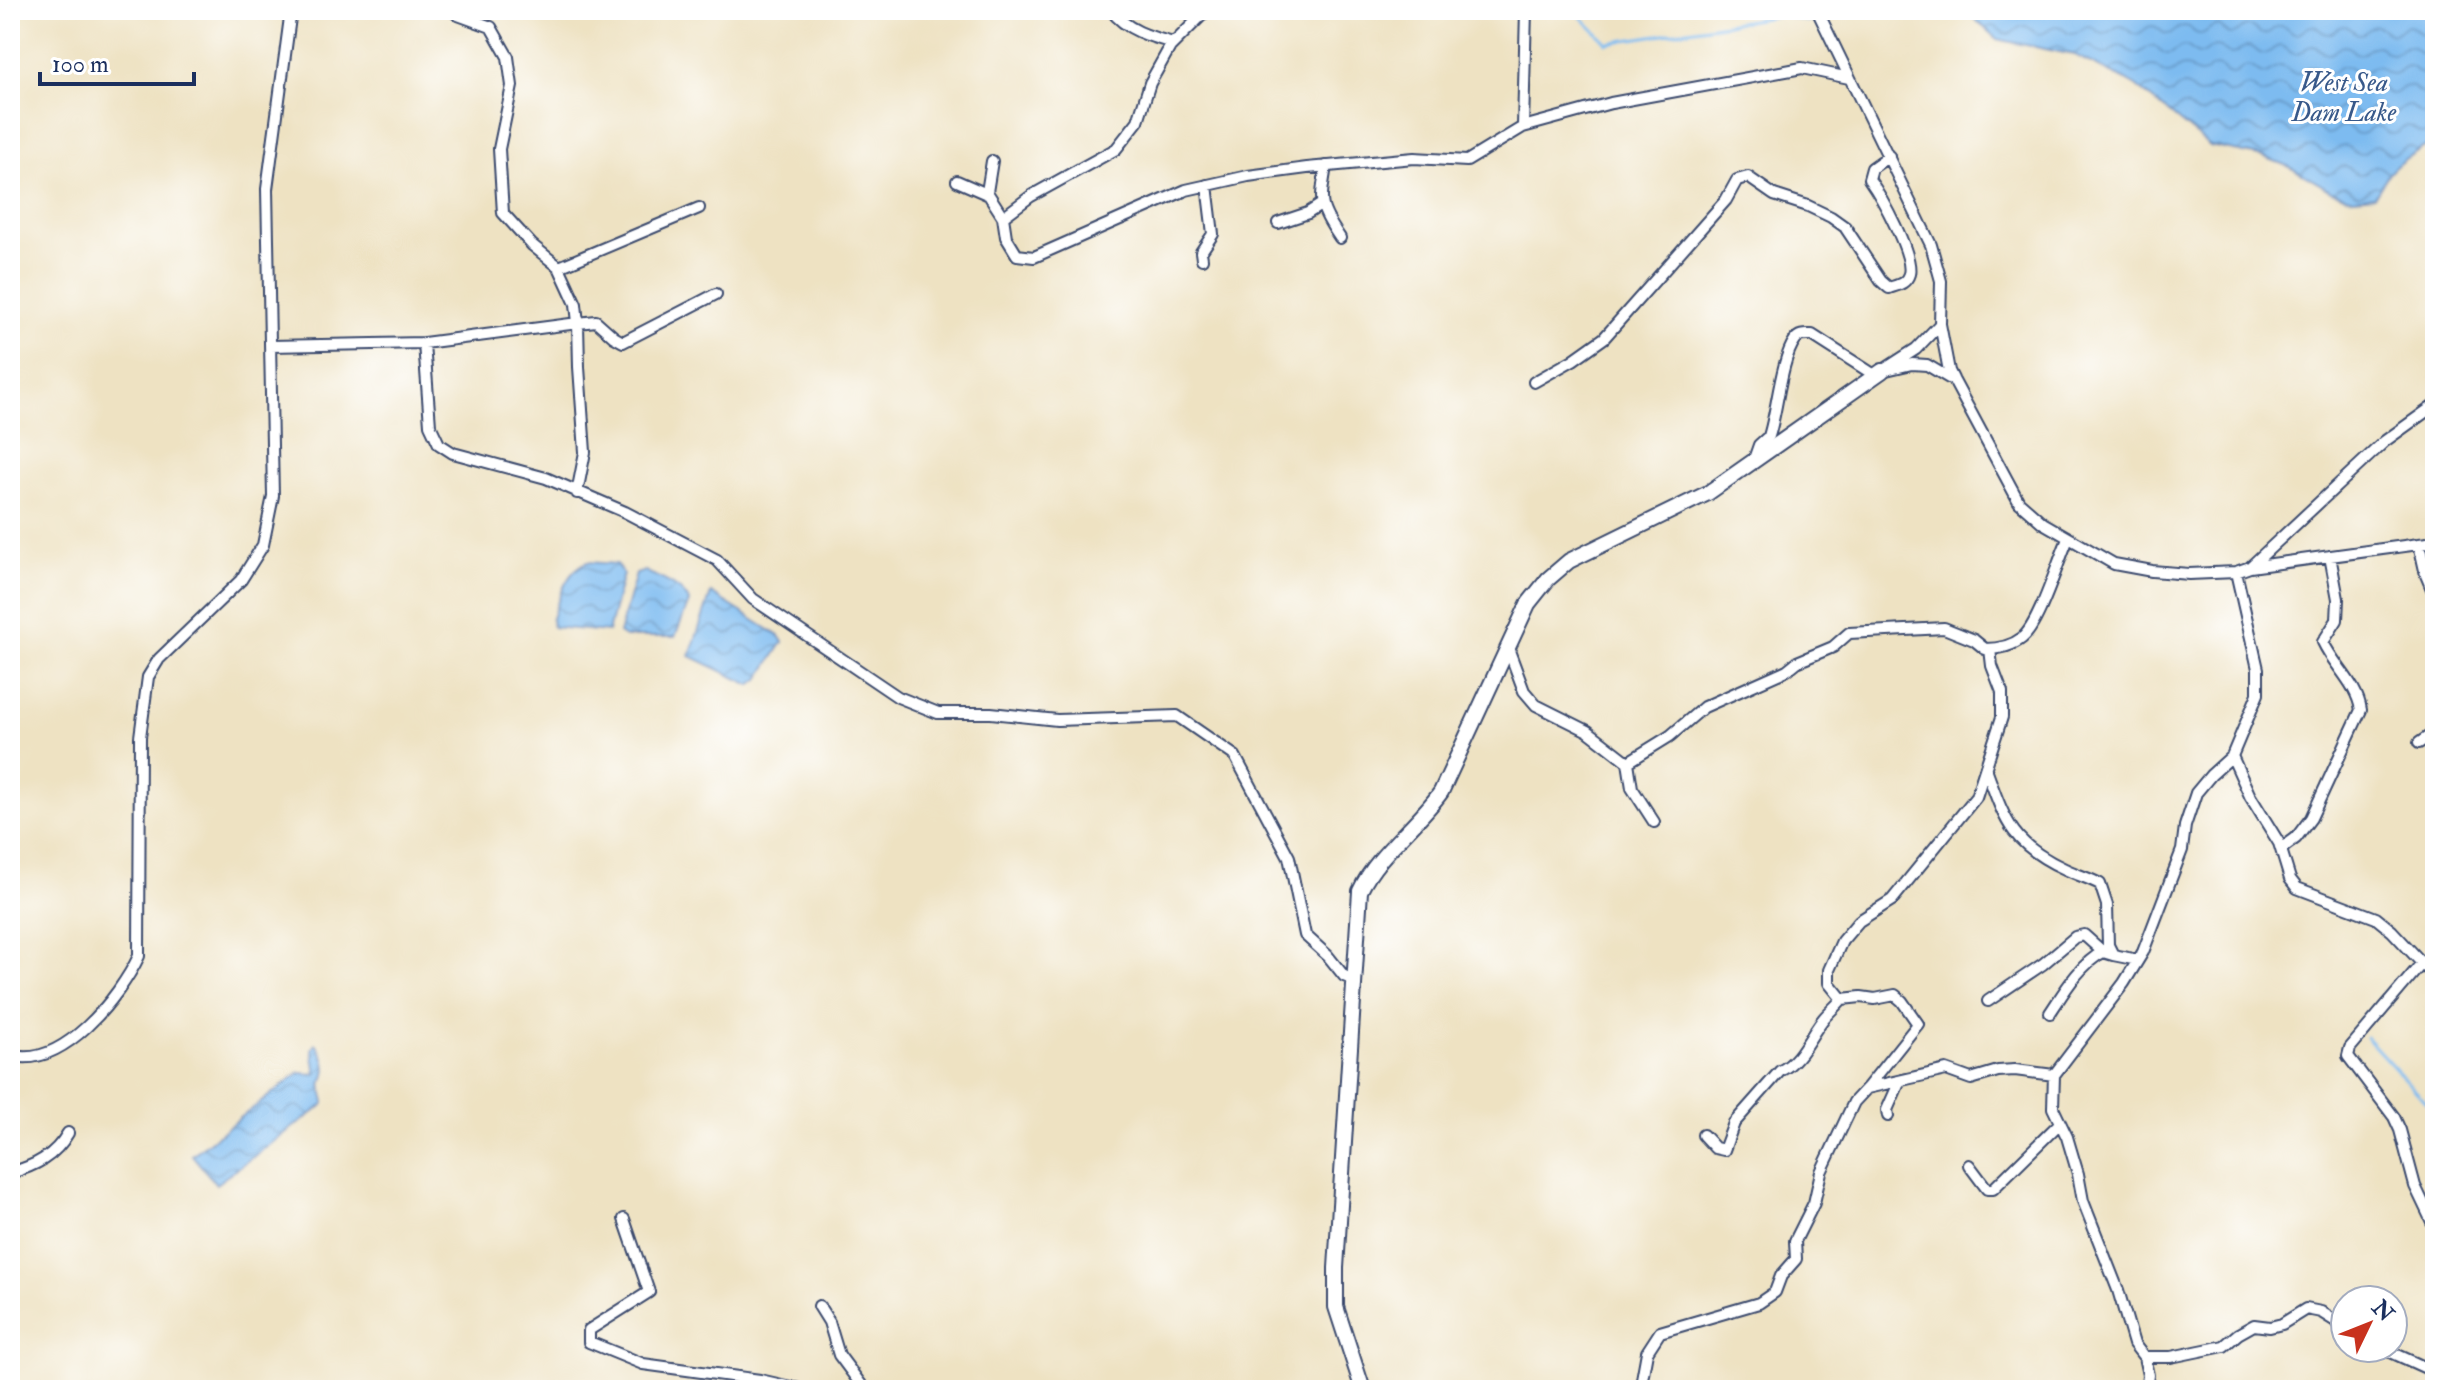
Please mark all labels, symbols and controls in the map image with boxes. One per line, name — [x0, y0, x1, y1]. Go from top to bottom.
scale bar — [40, 36, 194, 86]
text: 100 m — [52, 49, 109, 80]
water label: West Sea Dam Lake — [2291, 67, 2397, 129]
north arrow — [2329, 1284, 2409, 1364]
text: N — [2365, 1294, 2400, 1328]

